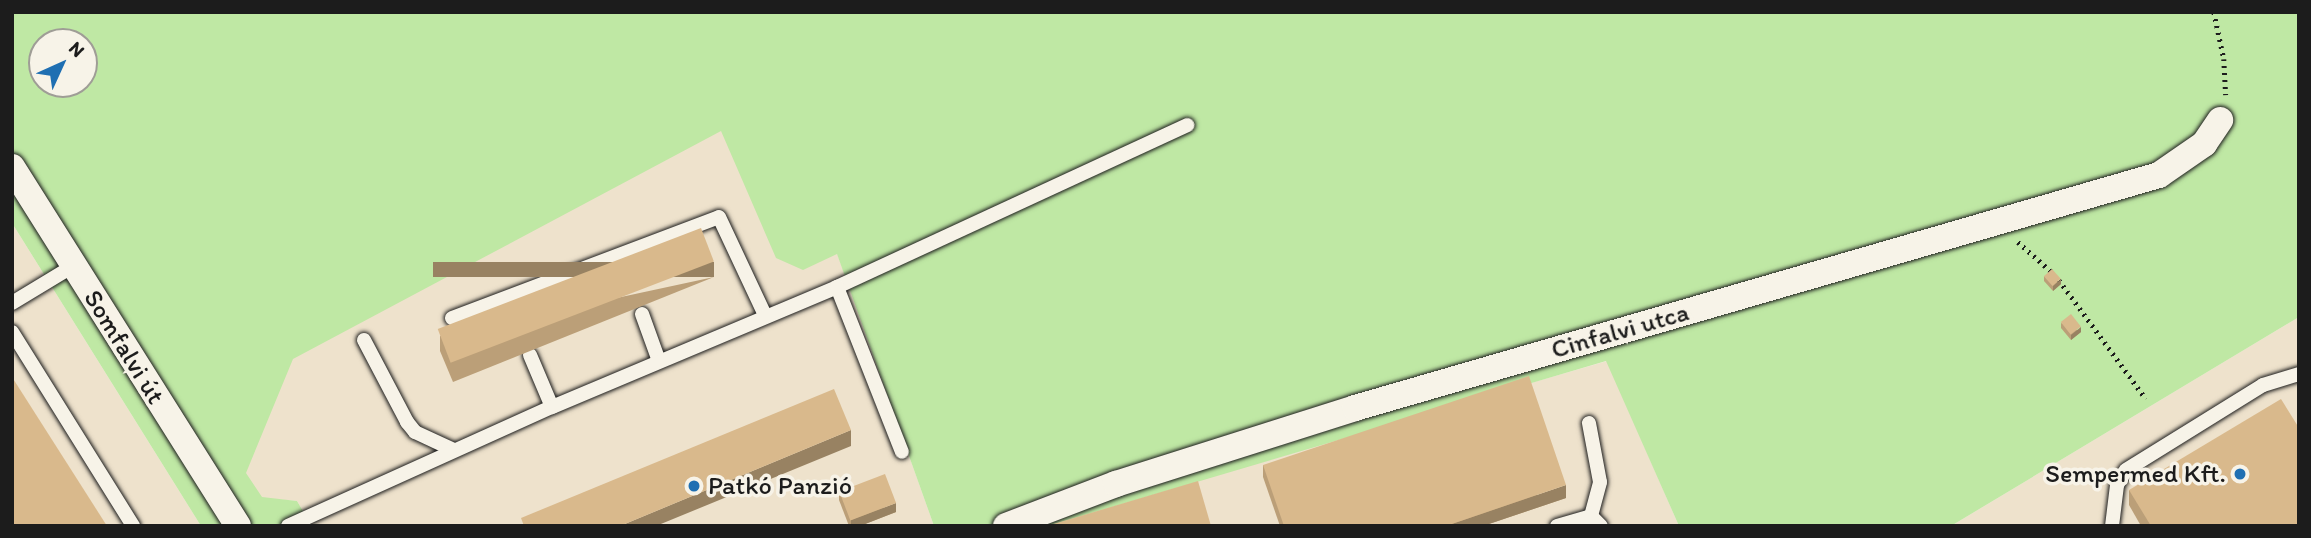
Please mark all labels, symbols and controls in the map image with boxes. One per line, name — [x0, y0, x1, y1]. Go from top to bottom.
north arrow — [28, 28, 98, 98]
text: N — [64, 37, 89, 62]
street label: Somfalvi út — [77, 284, 171, 410]
street label: Cinfalvi utca — [1548, 297, 1692, 365]
place label: Sempermed Kft. — [2045, 458, 2226, 490]
marker: Sempermed Kft. — [2232, 466, 2248, 482]
place label: Patkó Panzió — [708, 470, 852, 502]
marker: Patkó Panzió — [686, 478, 702, 494]

